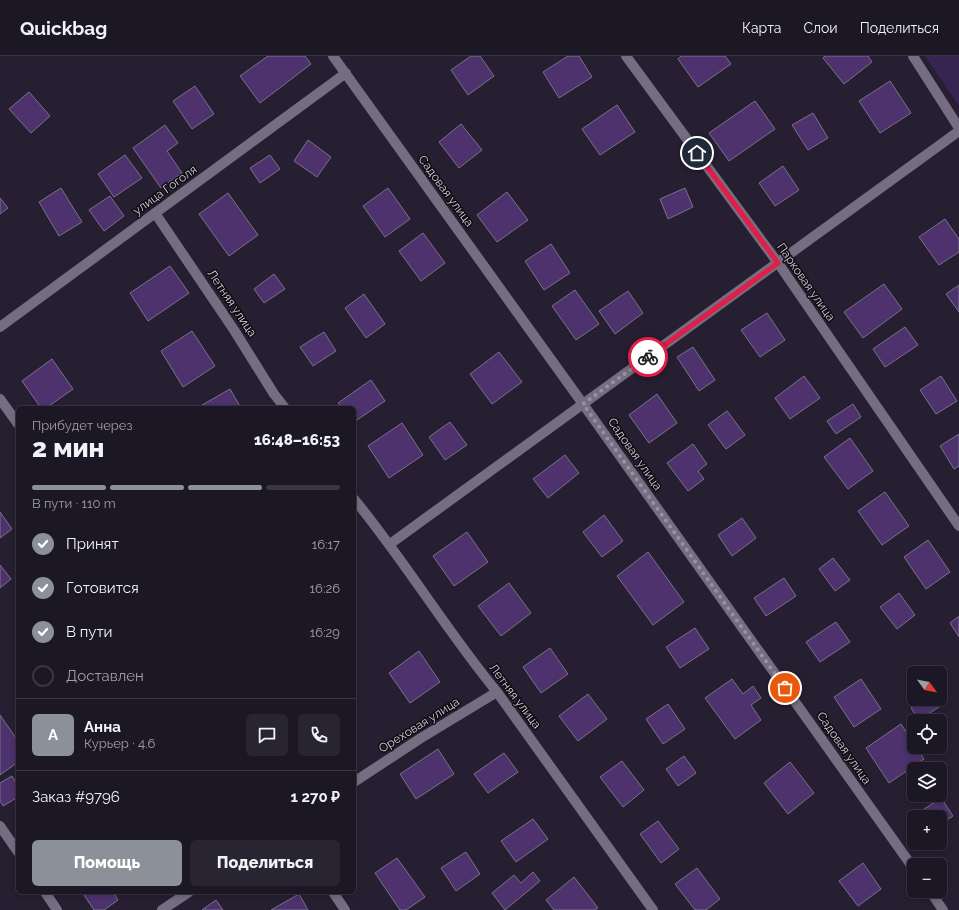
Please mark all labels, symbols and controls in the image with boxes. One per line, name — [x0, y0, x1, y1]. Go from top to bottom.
text: Quickbag — [20, 17, 107, 39]
text: Карта — [742, 20, 781, 36]
text: Слои — [803, 20, 838, 36]
text: Поделиться — [860, 20, 939, 36]
pin — [680, 136, 714, 170]
icon: home — [686, 142, 708, 164]
street label: Садовая улица — [415, 153, 477, 229]
street label: улица Гоголя — [130, 162, 200, 218]
street label: Парковая улица — [774, 241, 838, 323]
street label: Летняя улица — [204, 267, 260, 339]
courier — [628, 337, 668, 377]
icon: bike — [637, 346, 659, 368]
street label: Садовая улица — [605, 415, 665, 493]
text: Прибудет через — [32, 418, 132, 433]
text: 16:48–16:53 — [254, 431, 340, 449]
text: 2 мин — [32, 433, 104, 463]
text: В пути · 110 m — [32, 496, 116, 511]
icon: check — [32, 533, 54, 555]
text: Принят — [66, 535, 119, 553]
text: 16:17 — [312, 537, 340, 552]
icon: check — [32, 577, 54, 599]
text: Готовится — [66, 579, 139, 597]
text: 16:26 — [310, 581, 340, 596]
icon: check — [32, 621, 54, 643]
text: В пути — [66, 623, 113, 641]
text: 16:29 — [310, 625, 340, 640]
street label: Летняя улица — [486, 661, 544, 731]
north arrow — [907, 666, 947, 706]
map controls — [907, 666, 947, 898]
text: Доставлен — [66, 667, 144, 685]
pin — [768, 671, 802, 705]
icon: bag — [774, 677, 796, 699]
street label: Ореховая улица — [376, 695, 462, 755]
street label: Садовая улица — [814, 709, 874, 787]
button: chat — [246, 714, 288, 756]
button: phone — [298, 714, 340, 756]
button: locate — [907, 714, 947, 754]
text: Анна — [84, 718, 121, 736]
text: А — [48, 726, 58, 744]
text: Курьер · 4.6 — [84, 736, 155, 751]
button: layers — [907, 762, 947, 802]
text: Заказ #9796 — [32, 788, 120, 806]
text: 1 270 ₽ — [291, 788, 340, 806]
button: + — [907, 810, 947, 850]
button: Помощь — [32, 840, 182, 886]
button: Поделиться — [190, 840, 340, 886]
button: − — [907, 858, 947, 898]

